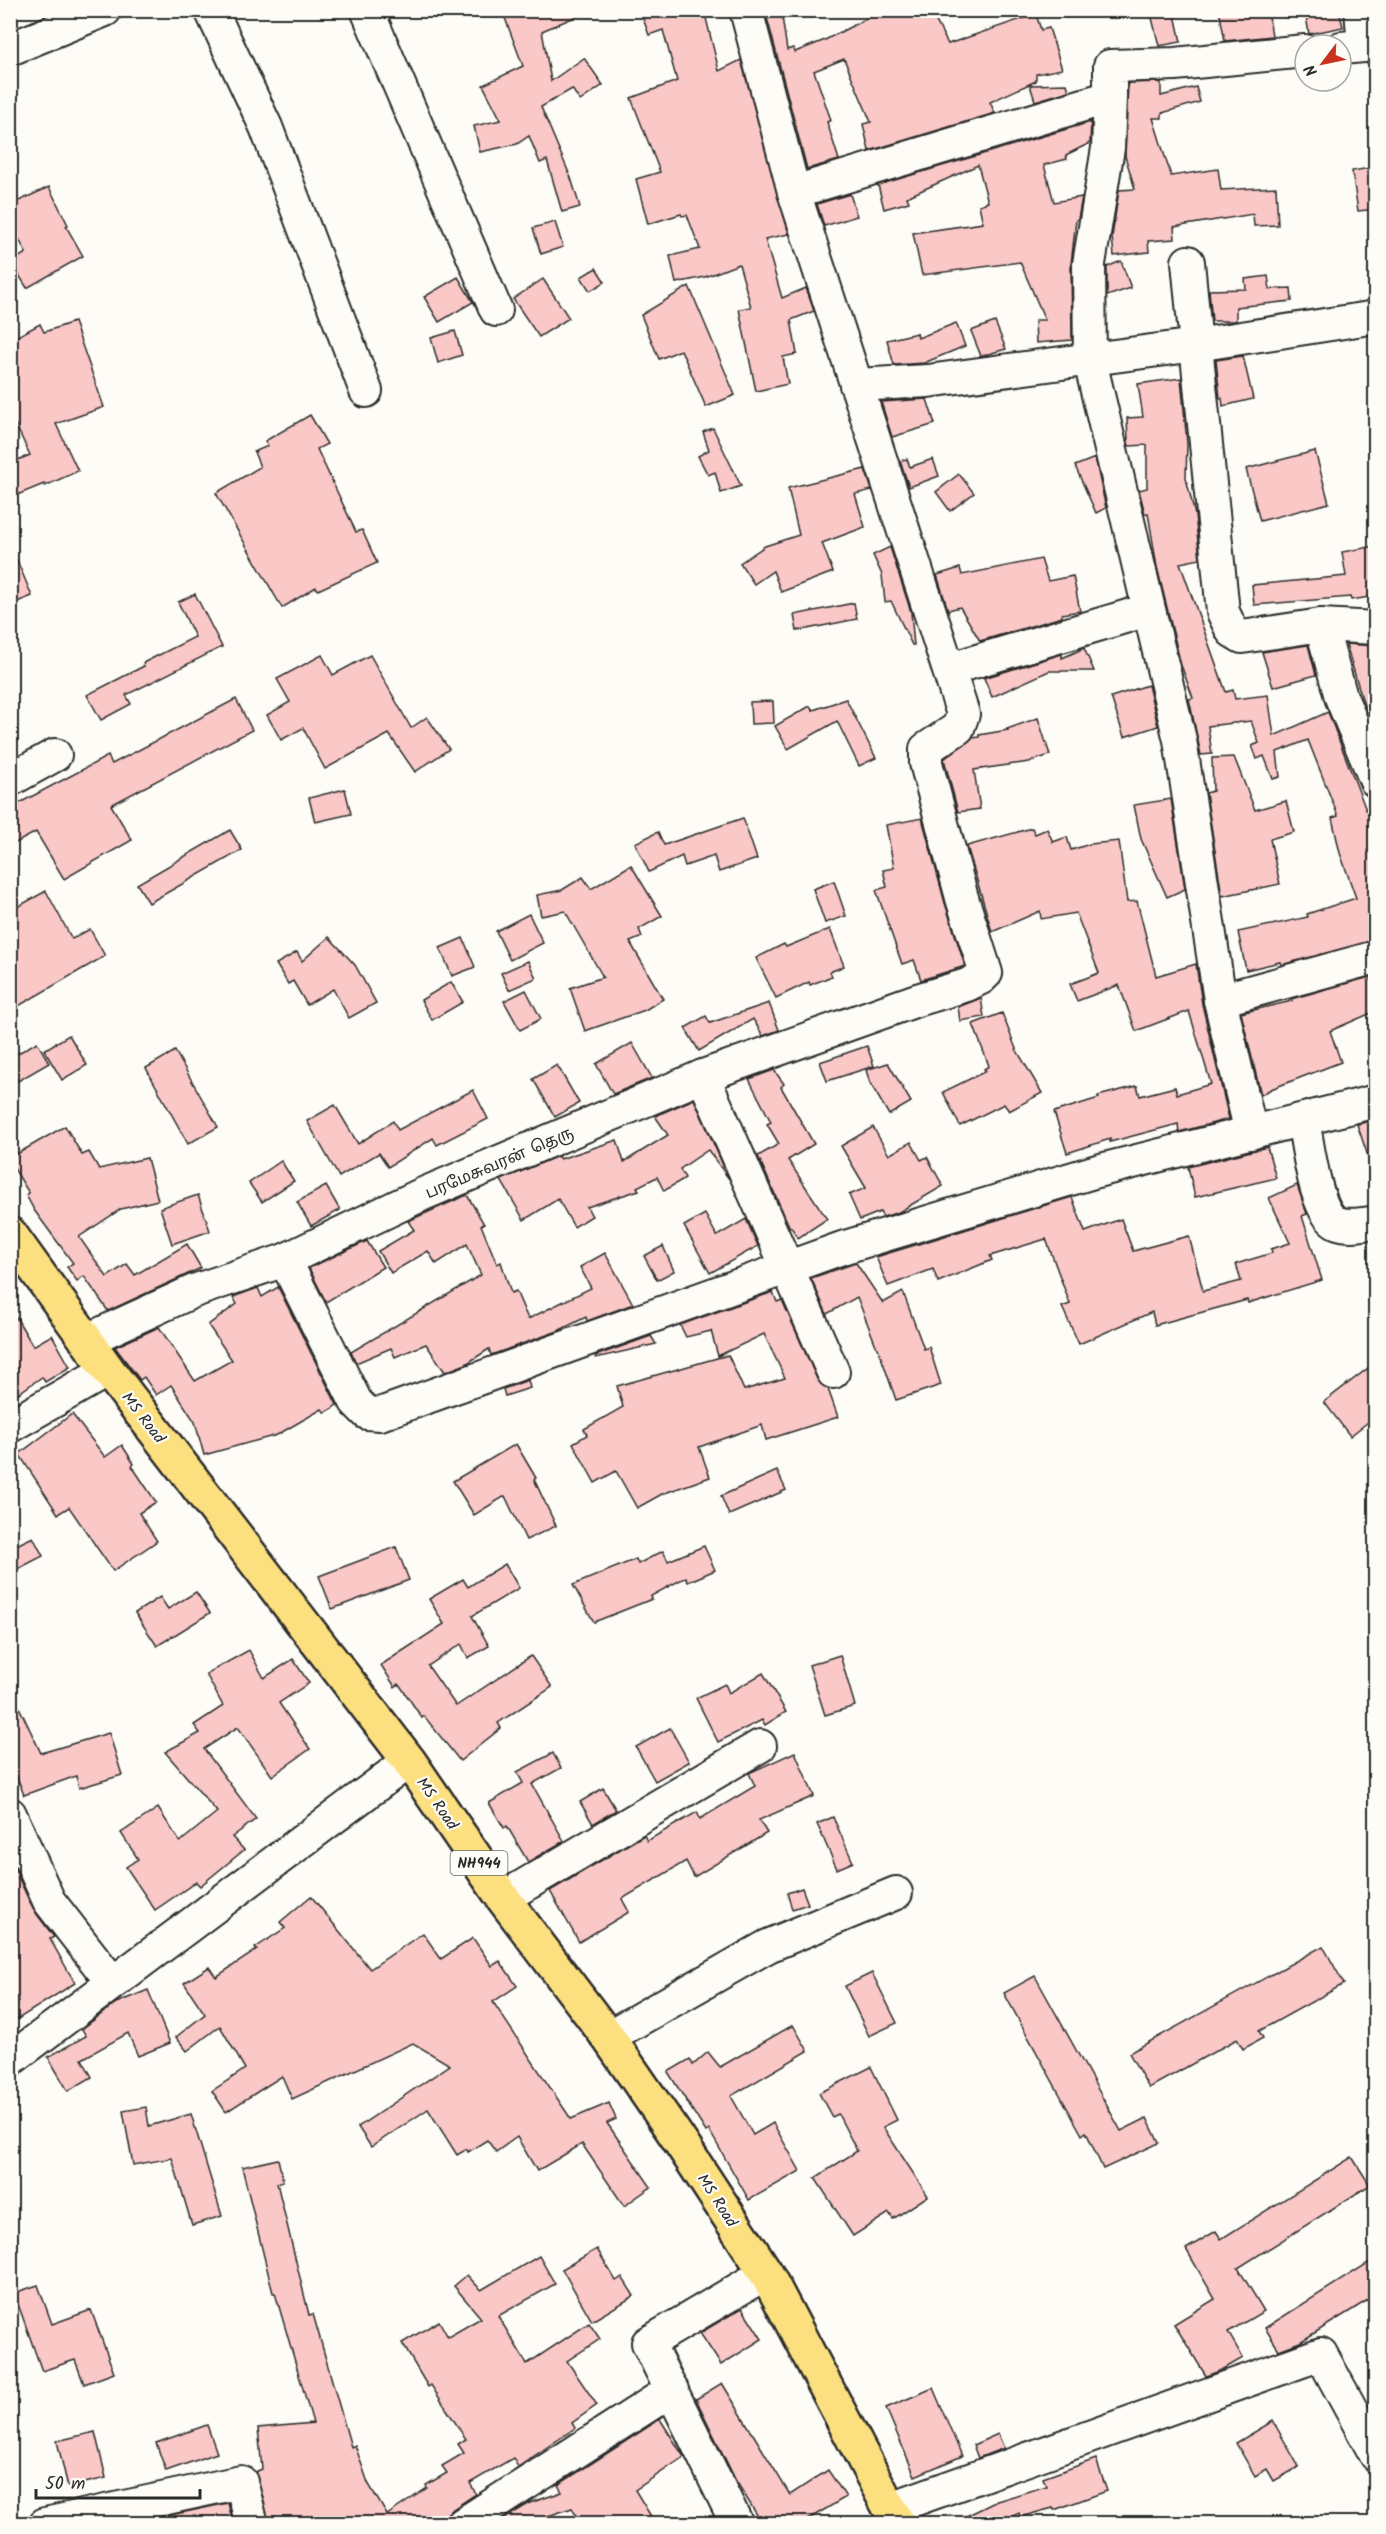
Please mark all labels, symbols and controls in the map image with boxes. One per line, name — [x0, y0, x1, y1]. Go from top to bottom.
north arrow — [1293, 33, 1353, 93]
text: N — [1298, 59, 1325, 81]
street label: பரமேசுவரன் தெரு — [422, 1121, 578, 1206]
street label: MS Road — [115, 1387, 172, 1450]
street label: MS Road — [409, 1772, 465, 1836]
road number: NH944 — [450, 1851, 508, 1875]
street label: MS Road — [690, 2169, 744, 2233]
scale bar — [36, 2462, 200, 2500]
text: 50 m — [45, 2470, 85, 2499]

